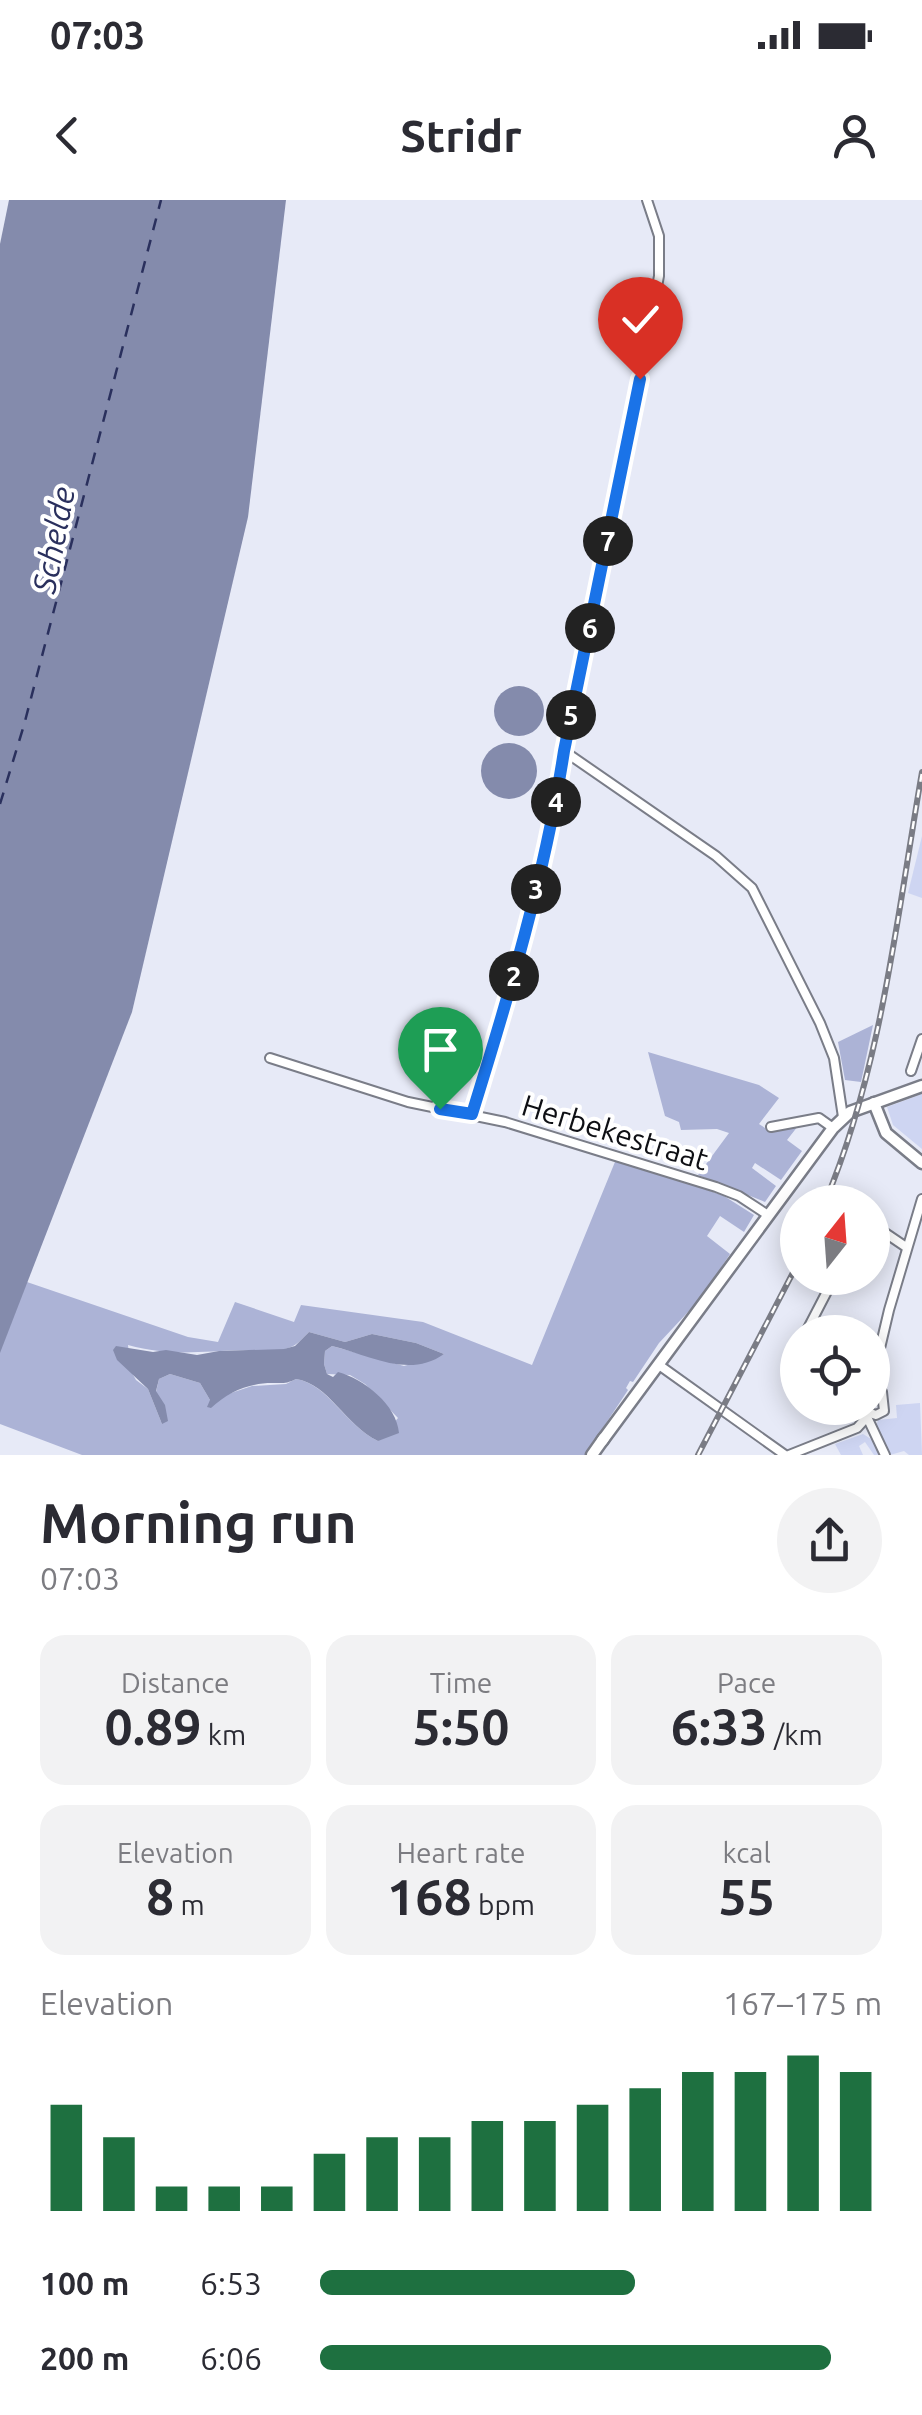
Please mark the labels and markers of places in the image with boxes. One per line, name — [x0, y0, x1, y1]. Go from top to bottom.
pin — [598, 277, 683, 380]
pin: 7 — [583, 516, 633, 566]
pin: 6 — [565, 603, 615, 653]
pin: 5 — [546, 690, 596, 740]
pin: 4 — [531, 777, 581, 827]
pin: 3 — [511, 864, 561, 914]
pin: 2 — [489, 951, 539, 1001]
pin — [398, 1007, 483, 1110]

